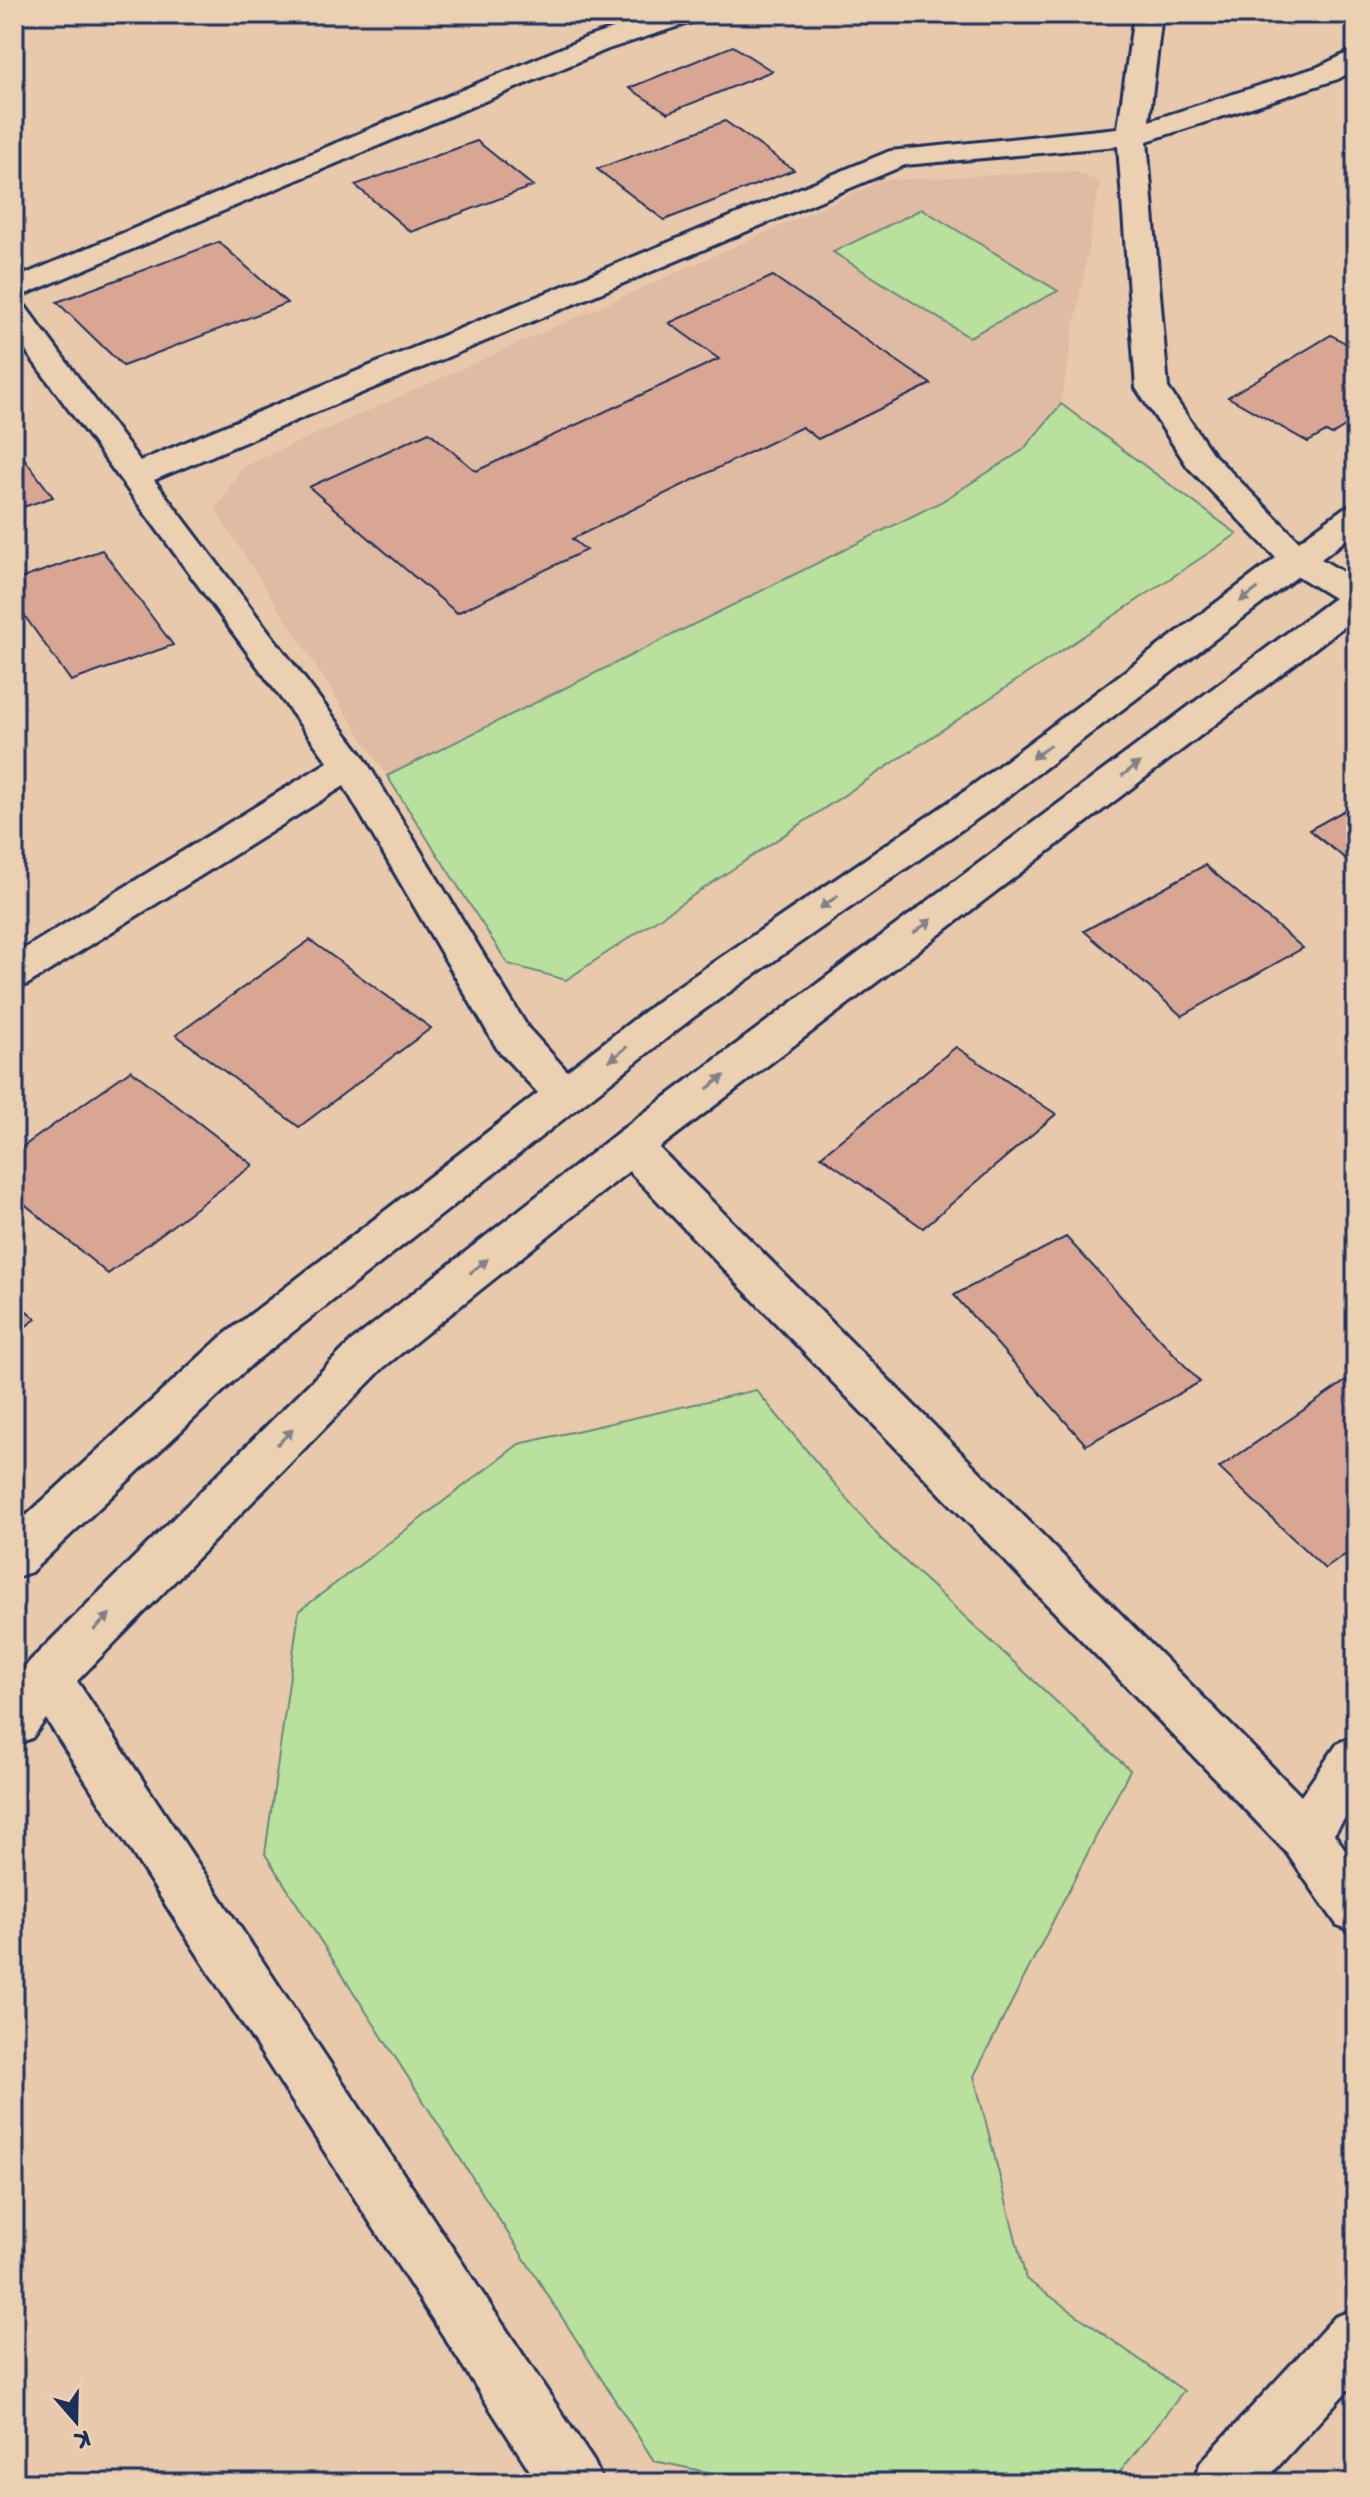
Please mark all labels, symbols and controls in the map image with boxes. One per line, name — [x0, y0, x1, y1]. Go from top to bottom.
one-way arrow — [1238, 587, 1260, 603]
one-way arrow — [1031, 743, 1052, 759]
one-way arrow — [1121, 762, 1141, 778]
one-way arrow — [819, 894, 840, 909]
one-way arrow — [913, 918, 934, 934]
one-way arrow — [608, 1045, 628, 1061]
one-way arrow — [706, 1075, 726, 1091]
one-way arrow — [469, 1258, 489, 1274]
one-way arrow — [275, 1429, 294, 1447]
one-way arrow — [92, 1613, 111, 1632]
north arrow — [36, 2381, 116, 2461]
text: K — [71, 2423, 95, 2456]

